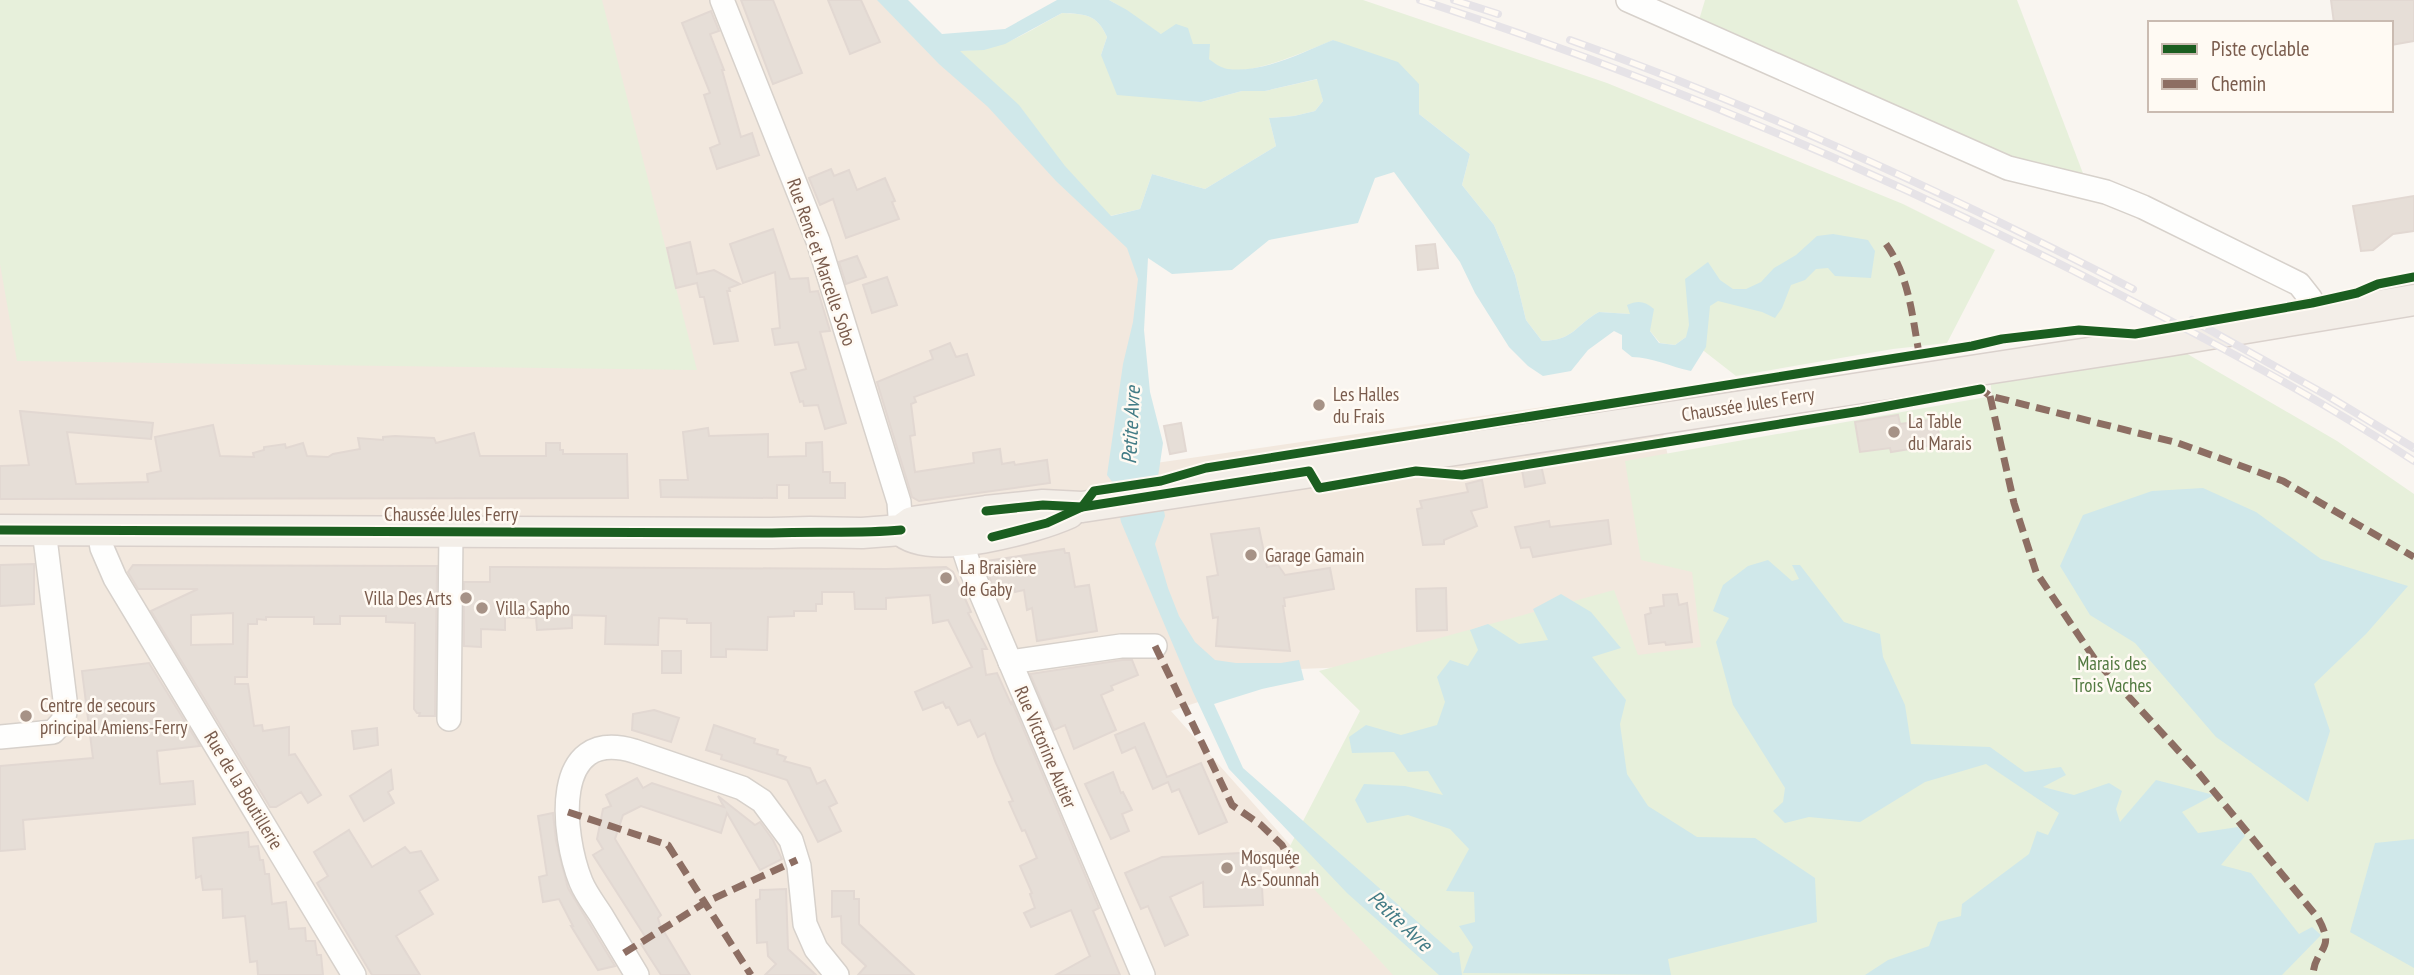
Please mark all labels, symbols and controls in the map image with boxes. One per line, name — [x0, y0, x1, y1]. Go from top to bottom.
legend — [2148, 21, 2393, 112]
text: Piste cyclable — [2211, 35, 2309, 62]
text: Chemin — [2211, 70, 2266, 97]
street label: Rue René et Marcelle Sobo — [782, 175, 862, 349]
place label: Les Halles du Frais — [1333, 382, 1399, 428]
street label: Chaussée Jules Ferry — [1680, 382, 1817, 426]
water label: Petite Avre — [1115, 384, 1146, 465]
marker: Les Halles du Frais — [1311, 397, 1327, 413]
place label: La Table du Marais — [1908, 409, 1972, 455]
marker: La Table du Marais — [1886, 424, 1902, 440]
street label: Chaussée Jules Ferry — [384, 502, 519, 526]
place label: Garage Gamain — [1265, 543, 1364, 567]
marker: Garage Gamain — [1243, 547, 1259, 563]
place label: La Braisière de Gaby — [960, 555, 1037, 601]
marker: La Braisière de Gaby — [938, 570, 954, 586]
place label: Villa Des Arts — [364, 586, 452, 610]
marker: Villa Des Arts — [458, 590, 474, 606]
place label: Villa Sapho — [495, 596, 570, 620]
marker: Villa Sapho — [474, 600, 490, 616]
park label: Marais des Trois Vaches — [2072, 651, 2152, 697]
street label: Rue Victorine Autier — [1009, 682, 1083, 812]
place label: Centre de secours principal Amiens-Ferry — [40, 693, 188, 739]
marker: Centre de secours principal Amiens-Ferry — [18, 708, 34, 724]
street label: Rue de la Boutillerie — [199, 726, 289, 854]
place label: Mosquée As-Sounnah — [1241, 845, 1319, 891]
marker: Mosquée As-Sounnah — [1219, 860, 1235, 876]
water label: Petite Avre — [1363, 884, 1439, 958]

